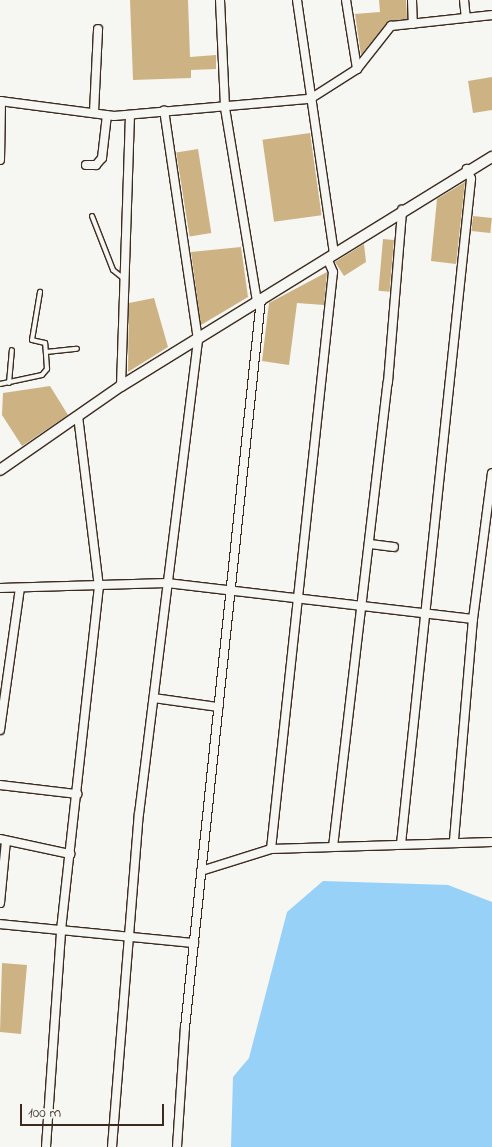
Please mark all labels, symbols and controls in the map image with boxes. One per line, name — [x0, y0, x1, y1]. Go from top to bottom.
scale bar — [22, 1094, 166, 1126]
text: 100 m — [28, 1102, 61, 1124]

